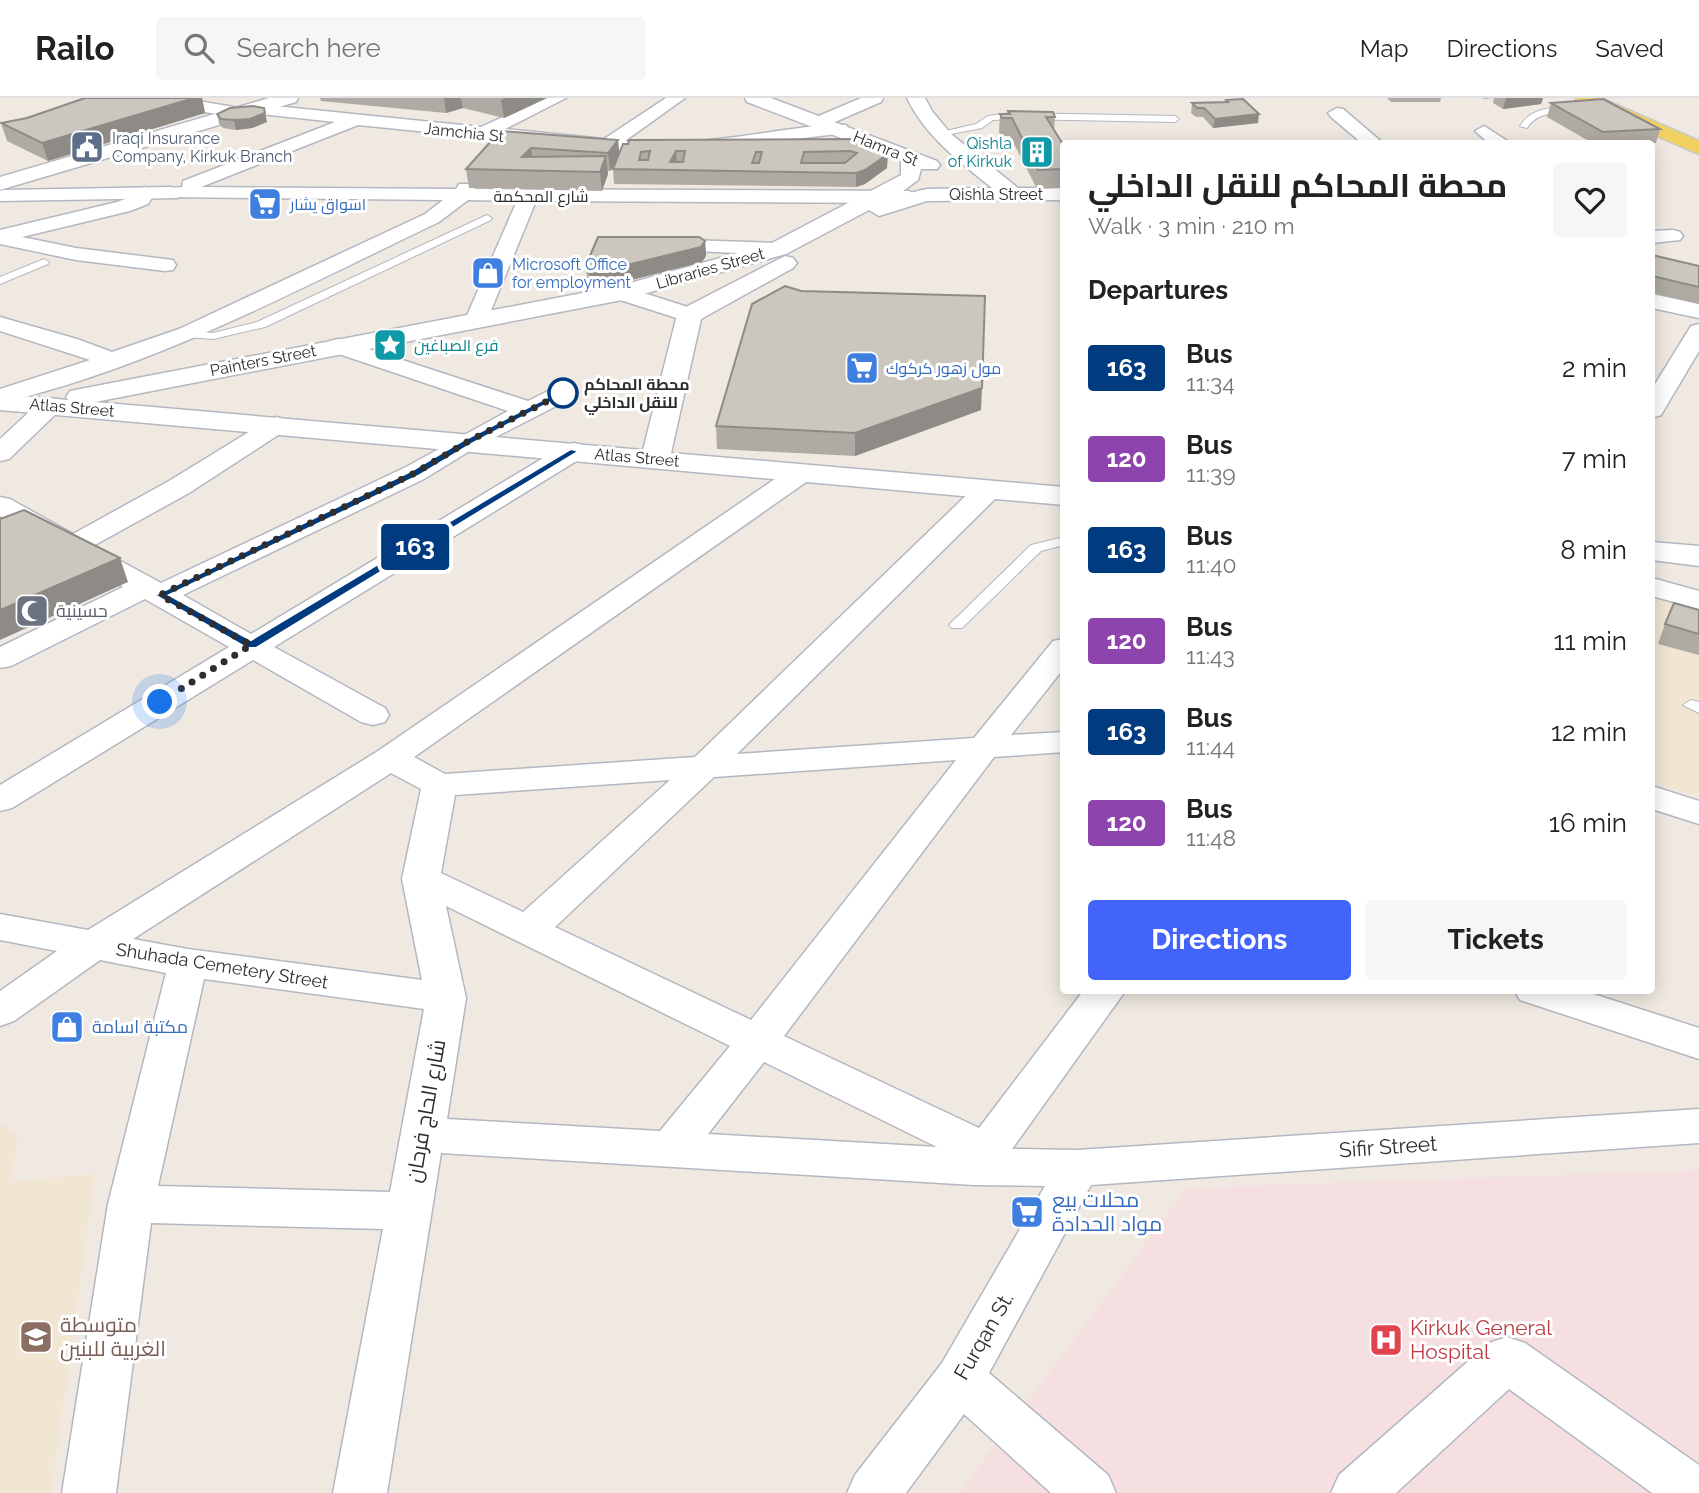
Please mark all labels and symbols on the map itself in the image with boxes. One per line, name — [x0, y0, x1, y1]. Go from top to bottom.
street label: Jamchia St — [423, 119, 506, 146]
street label: Hamra St — [851, 127, 922, 170]
public building icon: Iraqi Insurance Company, Kirkuk Branch — [68, 128, 106, 166]
place label: Iraqi Insurance Company, Kirkuk Branch — [112, 129, 292, 166]
building icon: Qishla of Kirkuk — [1018, 133, 1056, 171]
place label: Qishla of Kirkuk — [948, 134, 1013, 171]
supermarket icon: اسواق يشار — [246, 185, 284, 223]
street label: Qishla Street — [949, 185, 1044, 204]
street label: شارع المحكمة — [494, 187, 588, 208]
place label: اسواق يشار — [289, 195, 366, 215]
street label: Libraries Street — [654, 244, 767, 293]
shop icon: Microsoft Office for employment — [469, 254, 507, 292]
place label: Microsoft Office for employment — [512, 255, 631, 292]
place icon: فرع الصباغين — [371, 326, 409, 364]
place label: فرع الصباغين — [414, 336, 499, 357]
street label: Painters Street — [208, 341, 318, 380]
supermarket icon: مول زهور كركوك — [843, 349, 881, 387]
place label: مول زهور كركوك — [886, 359, 1001, 379]
place label: محطة المحاكم للنقل الداخلي — [584, 375, 690, 415]
marker: محطة المحاكم للنقل الداخلي — [548, 378, 578, 408]
street label: Atlas Street — [29, 394, 116, 421]
street label: Atlas Street — [594, 444, 681, 471]
line badge: 163 — [375, 524, 455, 570]
mosque icon: حسينية — [13, 592, 51, 630]
place label: حسينية — [56, 600, 108, 621]
your location — [142, 684, 177, 719]
street label: Shuhada Cemetery Street — [115, 938, 330, 993]
shop icon: مكتبة اسامة — [48, 1008, 86, 1046]
place label: مكتبة اسامة — [92, 1016, 188, 1037]
street label: شارع الحاج فرحان — [401, 1037, 452, 1185]
street label: Sifir Street — [1338, 1131, 1438, 1162]
place label: محلات بيع مواد الحدادة — [1052, 1187, 1162, 1236]
supermarket icon: محلات بيع مواد الحدادة — [1008, 1193, 1046, 1231]
street label: Furqan St. — [949, 1288, 1019, 1384]
place label: متوسطة الغربية للبنين — [60, 1312, 166, 1362]
place label: Kirkuk General Hospital — [1410, 1315, 1552, 1364]
school or university icon: متوسطة الغربية للبنين — [17, 1318, 55, 1356]
hospital icon: Kirkuk General Hospital — [1367, 1321, 1405, 1359]

